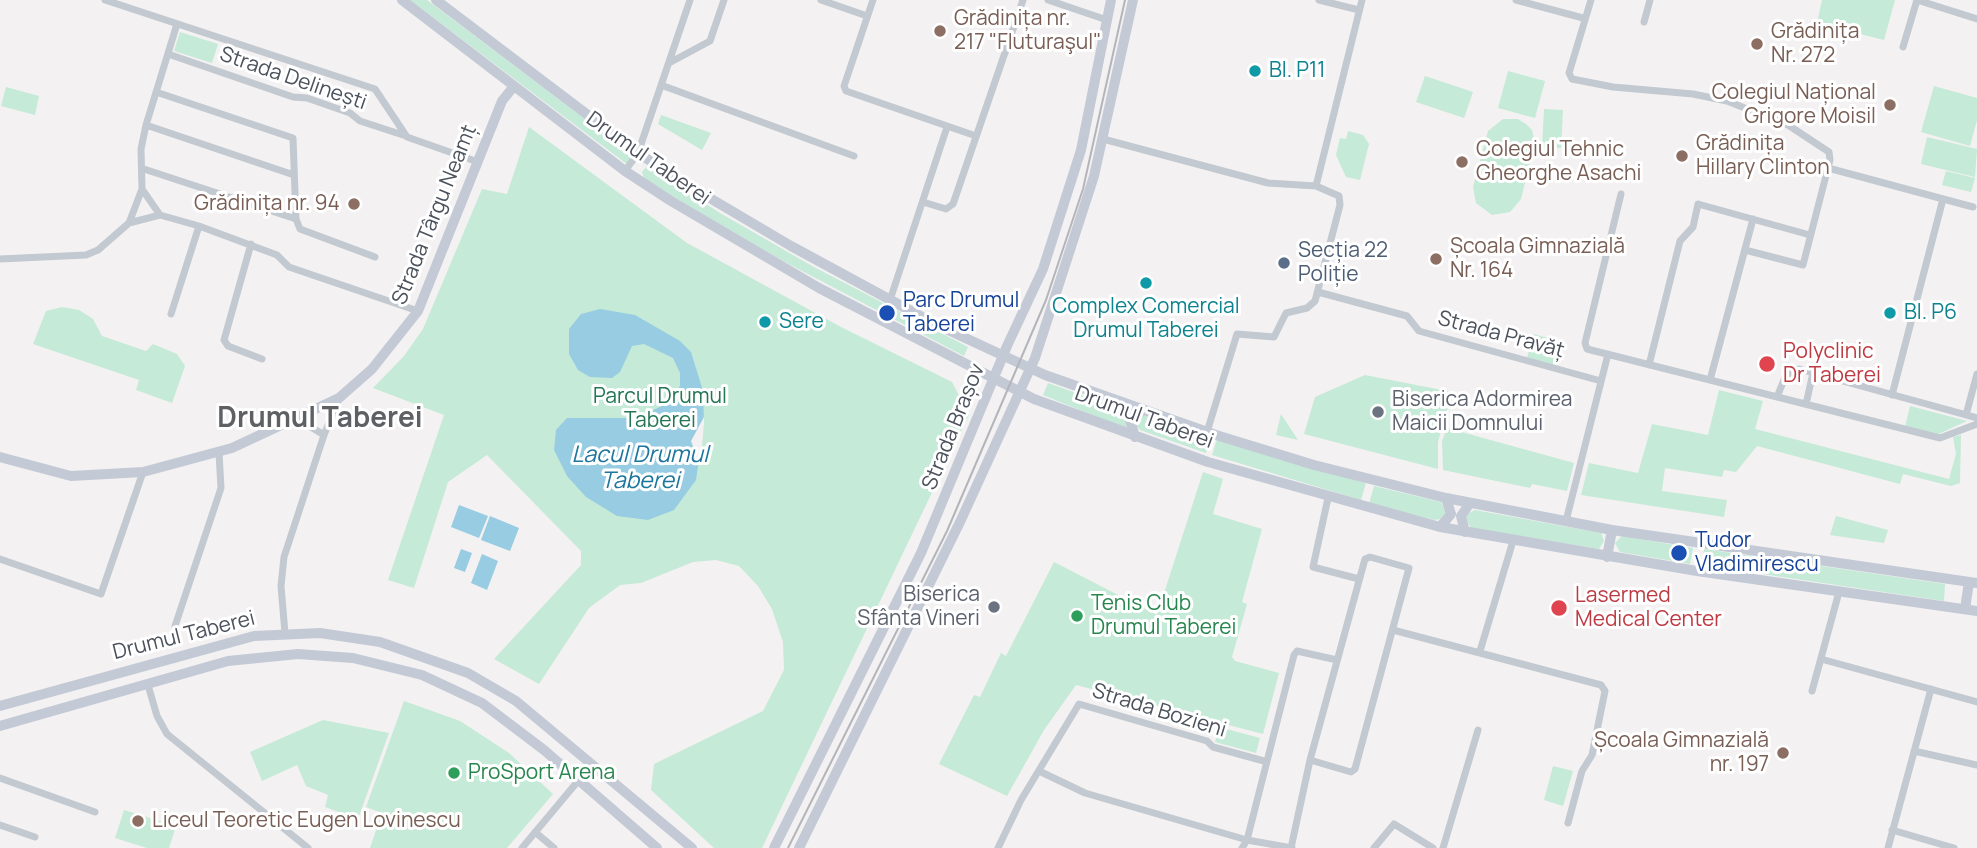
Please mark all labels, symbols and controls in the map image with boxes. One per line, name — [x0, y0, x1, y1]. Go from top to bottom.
place label: Grădinița nr. 217 "Fluturaşul" — [954, 6, 1101, 56]
place label: Grădinița Nr. 272 — [1771, 19, 1859, 69]
marker: Grădinița nr. 217 "Fluturaşul" — [932, 23, 948, 39]
marker: Grădinița Nr. 272 — [1749, 36, 1765, 52]
street label: Strada Delinești — [216, 42, 370, 116]
place label: Bl. P11 — [1269, 58, 1325, 84]
marker: Bl. P11 — [1247, 63, 1263, 79]
place label: Colegiul Național Grigore Moisil — [1712, 80, 1876, 130]
marker: Colegiul Național Grigore Moisil — [1882, 97, 1898, 113]
street label: Drumul Taberei — [581, 107, 715, 211]
street label: Strada Târgu Neamț — [387, 121, 483, 309]
place label: Grădinița Hillary Clinton — [1696, 131, 1830, 181]
place label: Colegiul Tehnic Gheorghe Asachi — [1476, 137, 1642, 187]
marker: Grădinița Hillary Clinton — [1674, 148, 1690, 164]
marker: Colegiul Tehnic Gheorghe Asachi — [1454, 154, 1470, 170]
place label: Grădinița nr. 94 — [194, 191, 340, 217]
marker: Grădinița nr. 94 — [346, 196, 362, 212]
place label: Școala Gimnazială Nr. 164 — [1450, 234, 1625, 284]
place label: Secția 22 Poliție — [1298, 238, 1388, 288]
marker: Școala Gimnazială Nr. 164 — [1428, 251, 1444, 267]
marker: Secția 22 Poliție — [1276, 255, 1292, 271]
marker: Complex Comercial Drumul Taberei — [1138, 275, 1154, 291]
place label: Parc Drumul Taberei — [903, 288, 1019, 338]
place label: Complex Comercial Drumul Taberei — [1052, 294, 1240, 344]
place label: Bl. P6 — [1904, 300, 1957, 326]
marker: Parc Drumul Taberei — [877, 303, 897, 323]
marker: Bl. P6 — [1882, 305, 1898, 321]
street label: Strada Pravăț — [1435, 306, 1567, 364]
place label: Sere — [779, 309, 824, 335]
marker: Sere — [757, 314, 773, 330]
place label: Polyclinic Dr Taberei — [1783, 339, 1881, 389]
marker: Polyclinic Dr Taberei — [1757, 354, 1777, 374]
street label: Strada Brașov — [917, 360, 991, 494]
street label: Drumul Taberei — [1071, 381, 1217, 455]
park label: Parcul Drumul Taberei — [593, 384, 727, 434]
place label: Biserica Adormirea Maicii Domnului — [1392, 387, 1573, 437]
district label: Drumul Taberei — [217, 402, 423, 436]
marker: Biserica Adormirea Maicii Domnului — [1370, 404, 1386, 420]
water label: Lacul Drumul Taberei — [572, 442, 708, 496]
place label: Tudor Vladimirescu — [1695, 528, 1819, 578]
marker: Tudor Vladimirescu — [1669, 543, 1689, 563]
place label: Biserica Sfânta Vineri — [857, 582, 980, 632]
place label: Lasermed Medical Center — [1575, 583, 1722, 633]
place label: Tenis Club Drumul Taberei — [1091, 591, 1236, 641]
marker: Lasermed Medical Center — [1549, 598, 1569, 618]
marker: Biserica Sfânta Vineri — [986, 599, 1002, 615]
street label: Drumul Taberei — [110, 606, 258, 666]
marker: Tenis Club Drumul Taberei — [1069, 608, 1085, 624]
street label: Strada Bozieni — [1089, 679, 1229, 743]
place label: Școala Gimnazială nr. 197 — [1594, 728, 1769, 778]
marker: Școala Gimnazială nr. 197 — [1775, 745, 1791, 761]
place label: ProSport Arena — [468, 760, 615, 786]
marker: ProSport Arena — [446, 765, 462, 781]
place label: Liceul Teoretic Eugen Lovinescu — [152, 808, 461, 834]
marker: Liceul Teoretic Eugen Lovinescu — [130, 813, 146, 829]

